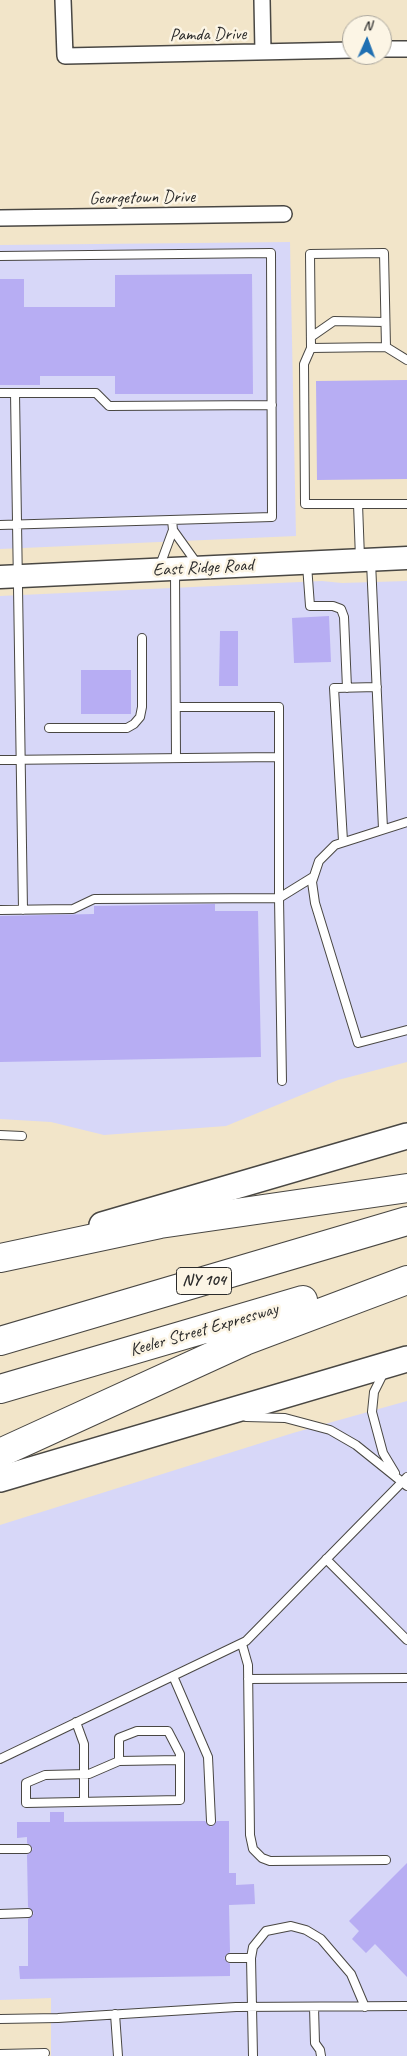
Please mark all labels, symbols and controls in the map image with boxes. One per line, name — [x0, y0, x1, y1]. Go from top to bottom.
north arrow — [342, 15, 392, 65]
text: N — [363, 17, 372, 34]
street label: Pamda Drive — [170, 24, 246, 46]
street label: Georgetown Drive — [89, 186, 195, 210]
street label: East Ridge Road — [152, 555, 254, 581]
road number: NY 104 — [176, 1268, 232, 1294]
street label: Keeler Street Expressway — [127, 1299, 281, 1361]

